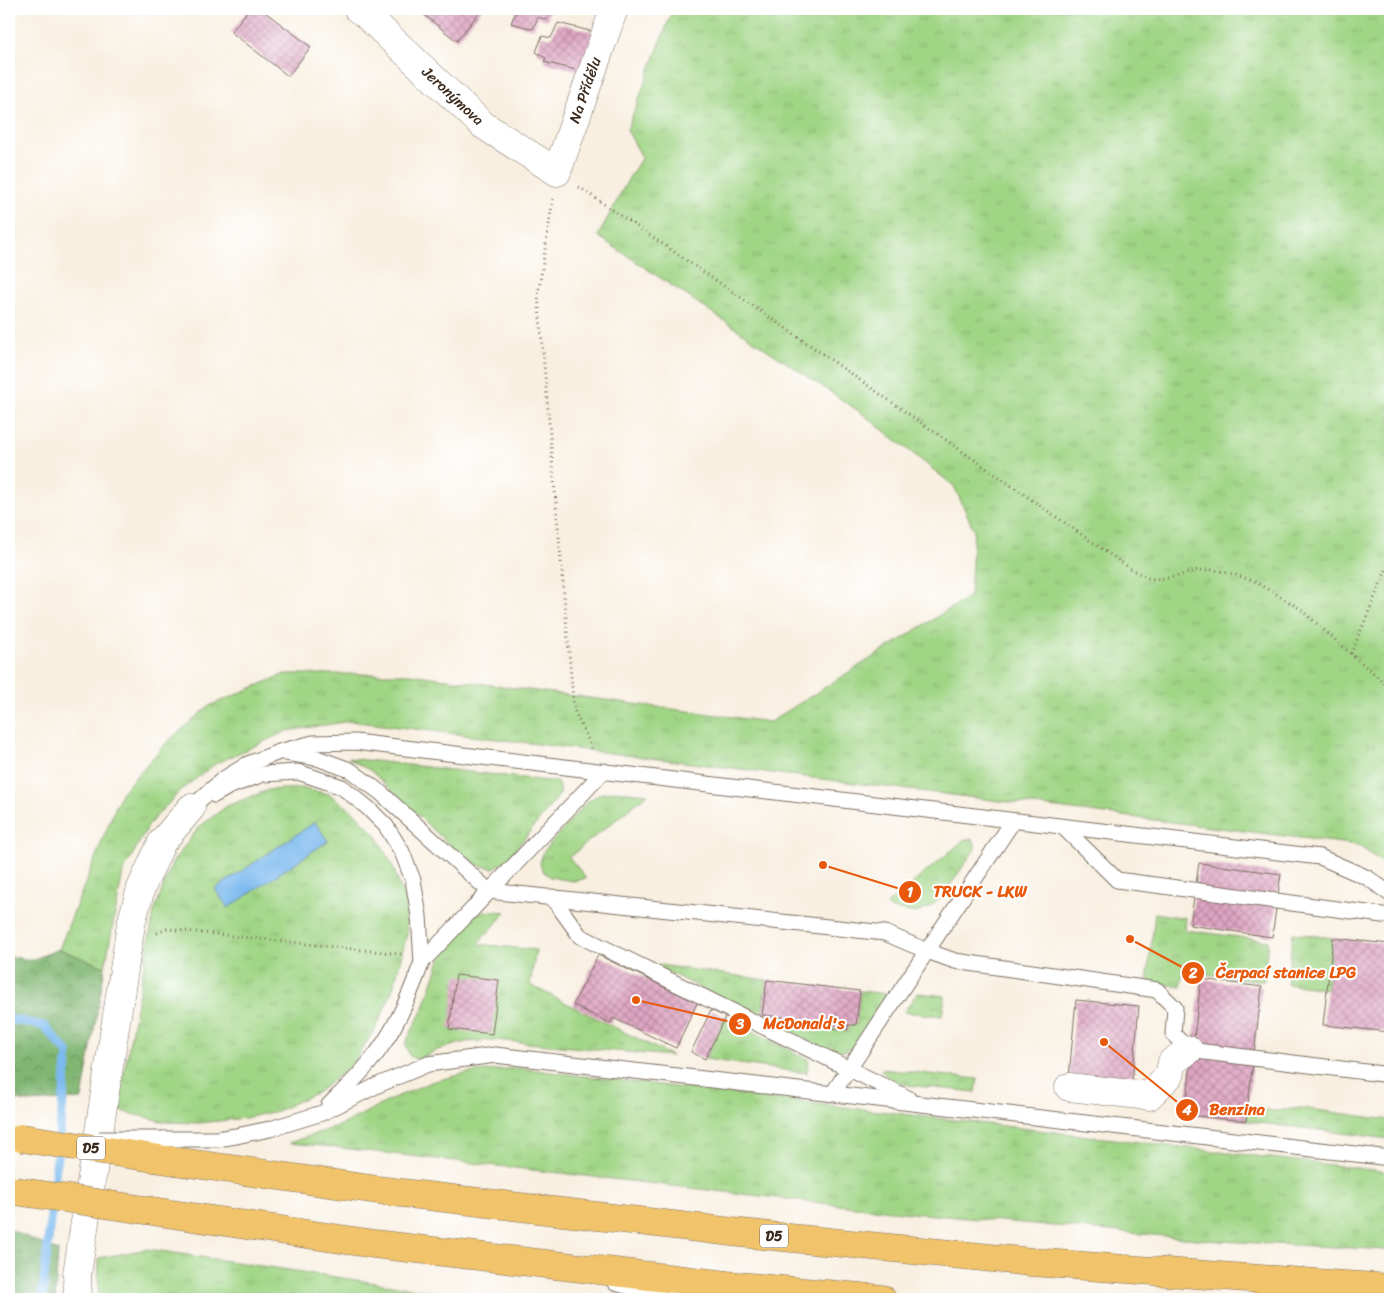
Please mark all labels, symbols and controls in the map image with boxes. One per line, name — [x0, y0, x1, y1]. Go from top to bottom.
street label: Na Přídělu — [561, 53, 609, 127]
street label: Jeronýmova — [415, 59, 491, 132]
callout: TRUCK - LKW — [898, 876, 1037, 907]
text: TRUCK - LKW — [933, 877, 1027, 906]
text: 1 — [907, 879, 914, 905]
callout: Čerpací stanice LPG — [1181, 957, 1366, 988]
text: Čerpací stanice LPG — [1215, 958, 1356, 987]
text: 2 — [1188, 960, 1198, 986]
callout: McDonald's — [728, 1008, 855, 1039]
text: McDonald's — [762, 1009, 846, 1038]
text: 3 — [735, 1011, 745, 1037]
callout: Benzina — [1174, 1094, 1275, 1125]
text: Benzina — [1209, 1095, 1266, 1124]
text: 4 — [1181, 1097, 1192, 1123]
road number: D5 — [77, 1136, 105, 1160]
road number: D5 — [760, 1224, 788, 1248]

